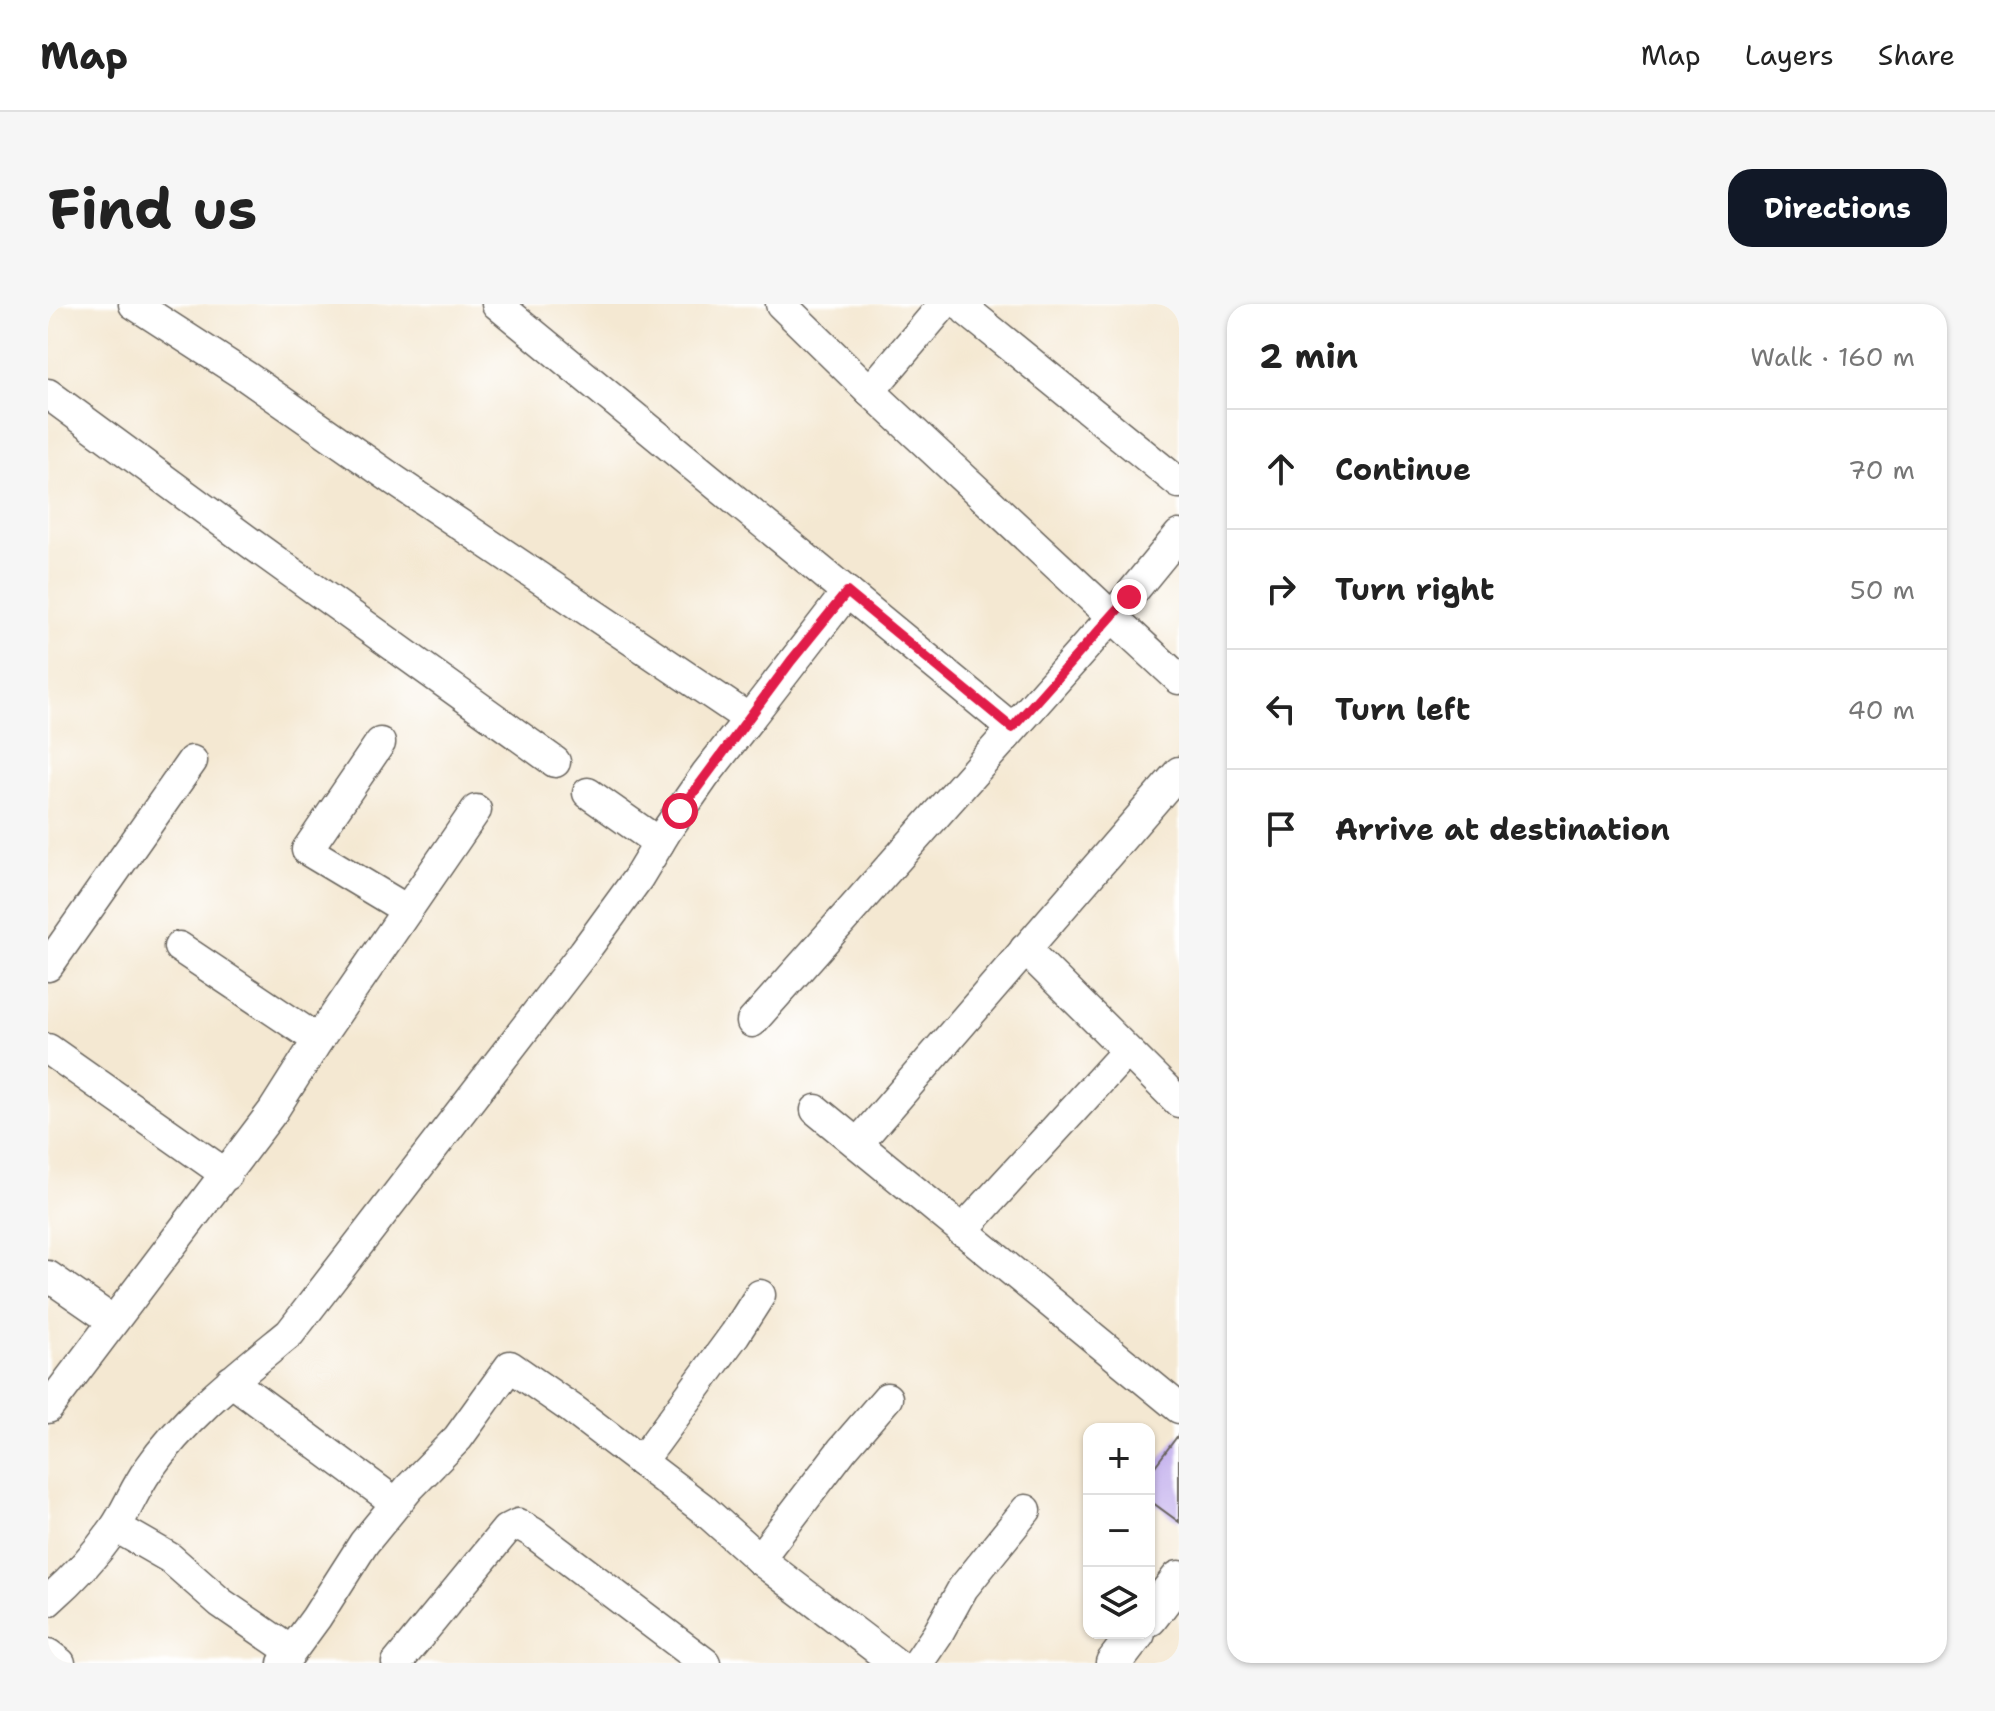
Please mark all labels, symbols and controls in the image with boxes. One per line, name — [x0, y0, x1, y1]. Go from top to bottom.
text: Map — [40, 30, 128, 81]
text: Map — [1641, 36, 1701, 74]
text: Layers — [1745, 36, 1834, 74]
text: Share — [1878, 36, 1955, 74]
button: Directions — [1728, 169, 1947, 247]
text: Find us — [48, 171, 257, 246]
text: 2 min — [1259, 333, 1358, 379]
text: Walk · 160 m — [1750, 339, 1915, 374]
icon: ahead — [1259, 447, 1303, 491]
text: Continue — [1335, 449, 1471, 490]
text: 70 m — [1848, 452, 1915, 487]
icon: right — [1259, 567, 1303, 611]
text: Turn right — [1335, 569, 1494, 610]
text: 50 m — [1850, 572, 1915, 607]
route end — [1111, 579, 1147, 615]
icon: left — [1259, 687, 1303, 731]
text: Turn left — [1335, 689, 1470, 730]
text: 40 m — [1848, 692, 1915, 727]
route start — [662, 793, 698, 829]
icon: arrive — [1259, 807, 1303, 851]
text: Arrive at destination — [1335, 809, 1670, 850]
map controls — [1083, 1423, 1155, 1639]
button: + — [1083, 1423, 1155, 1495]
button: − — [1083, 1495, 1155, 1567]
button: layers — [1083, 1567, 1155, 1639]

